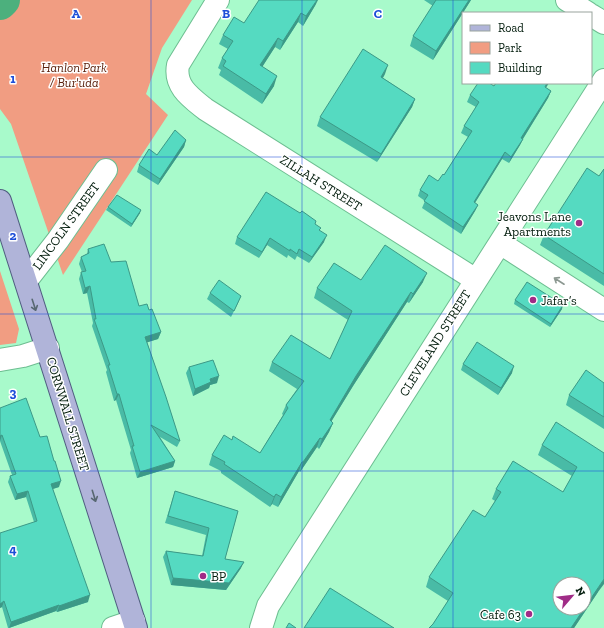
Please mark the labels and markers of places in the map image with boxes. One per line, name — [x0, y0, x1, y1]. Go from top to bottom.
place label: Jeavons Lane Apartments — [497, 209, 571, 239]
marker: Jeavons Lane Apartments — [574, 218, 584, 228]
place label: Jafar’s — [541, 293, 577, 308]
marker: Jafar’s — [528, 295, 538, 305]
place label: BP — [211, 569, 227, 584]
marker: BP — [198, 571, 208, 581]
place label: Cafe 63 — [480, 607, 521, 622]
marker: Cafe 63 — [524, 609, 534, 619]

